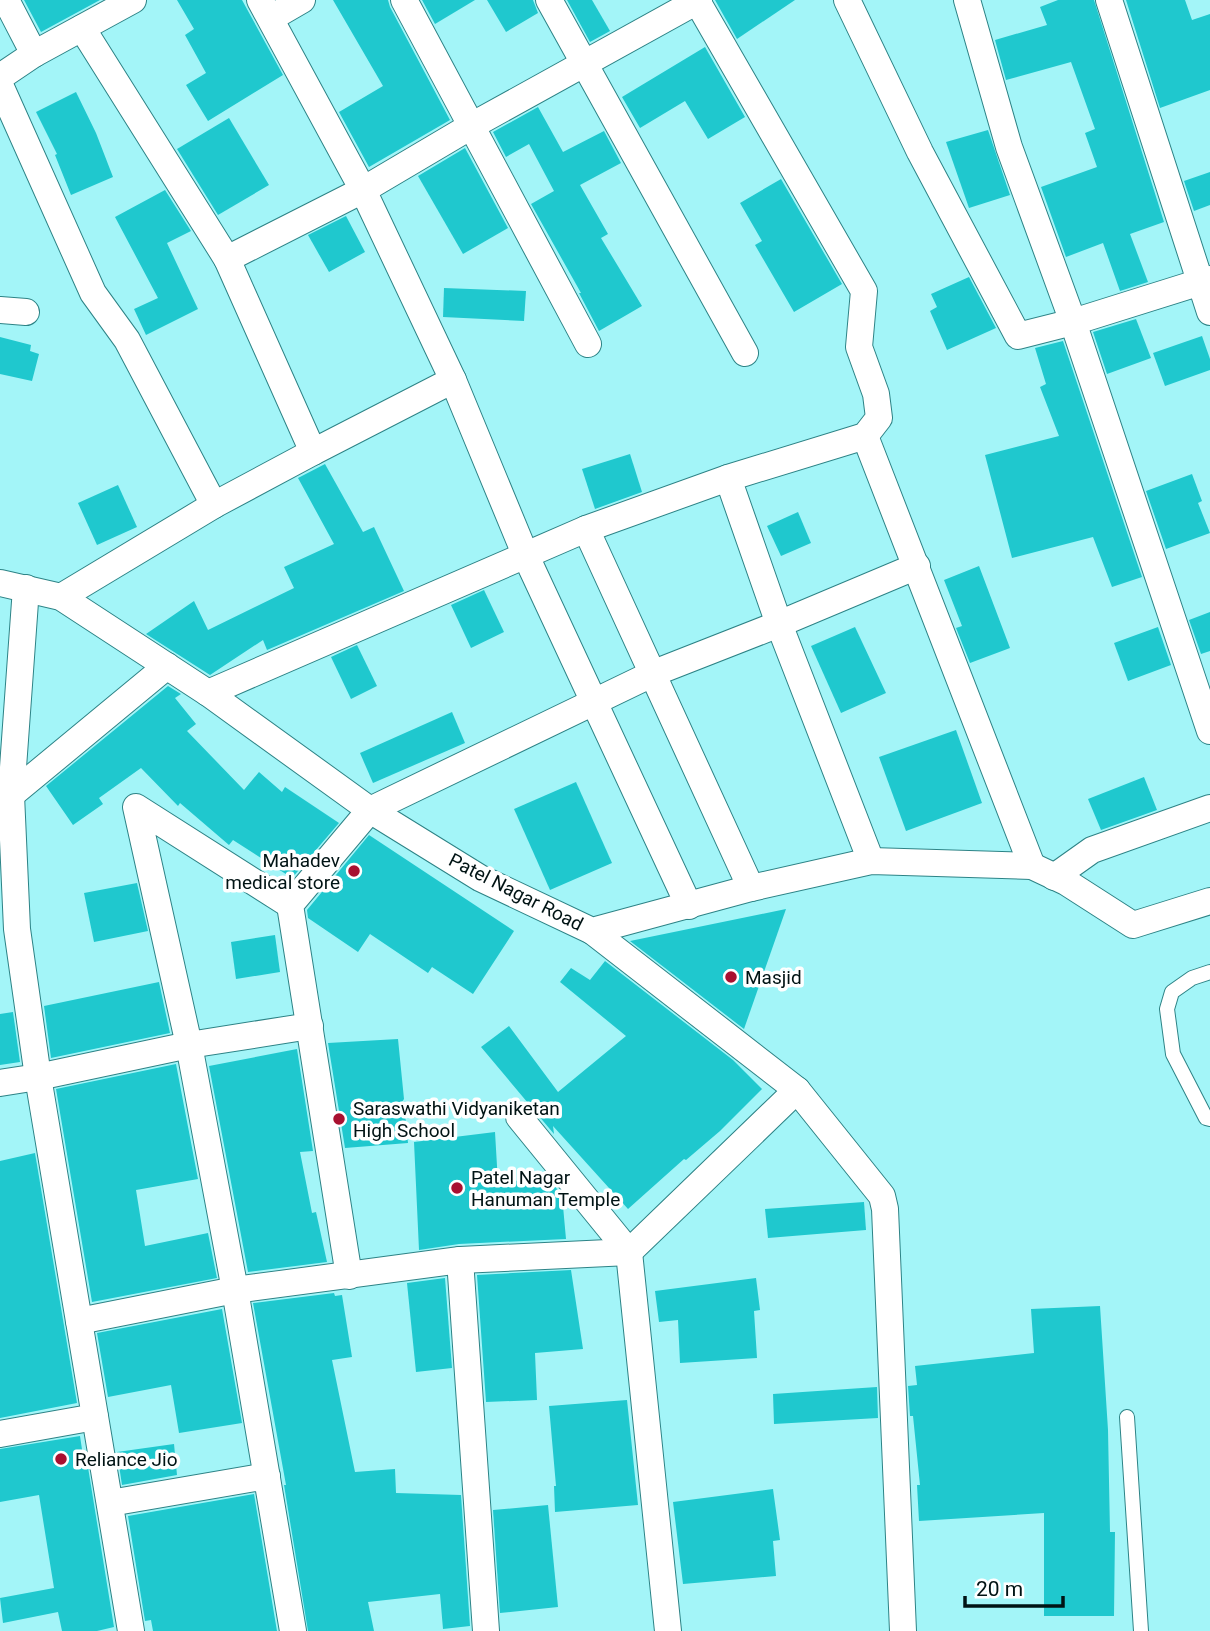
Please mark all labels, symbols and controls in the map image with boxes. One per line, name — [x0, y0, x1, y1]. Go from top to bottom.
street label: Patel Nagar Road — [445, 848, 587, 936]
place label: Mahadev medical store — [225, 849, 340, 894]
marker: Mahadev medical store — [346, 863, 362, 879]
place label: Masjid — [745, 966, 802, 989]
marker: Masjid — [723, 969, 739, 985]
place label: Saraswathi Vidyaniketan High School — [353, 1097, 560, 1142]
marker: Saraswathi Vidyaniketan High School — [331, 1111, 347, 1127]
place label: Patel Nagar Hanuman Temple — [471, 1166, 620, 1211]
marker: Patel Nagar Hanuman Temple — [449, 1180, 465, 1196]
place label: Reliance Jio — [75, 1448, 178, 1471]
marker: Reliance Jio — [53, 1451, 69, 1467]
scale bar — [965, 1564, 1063, 1608]
text: 20 m — [976, 1577, 1023, 1601]

